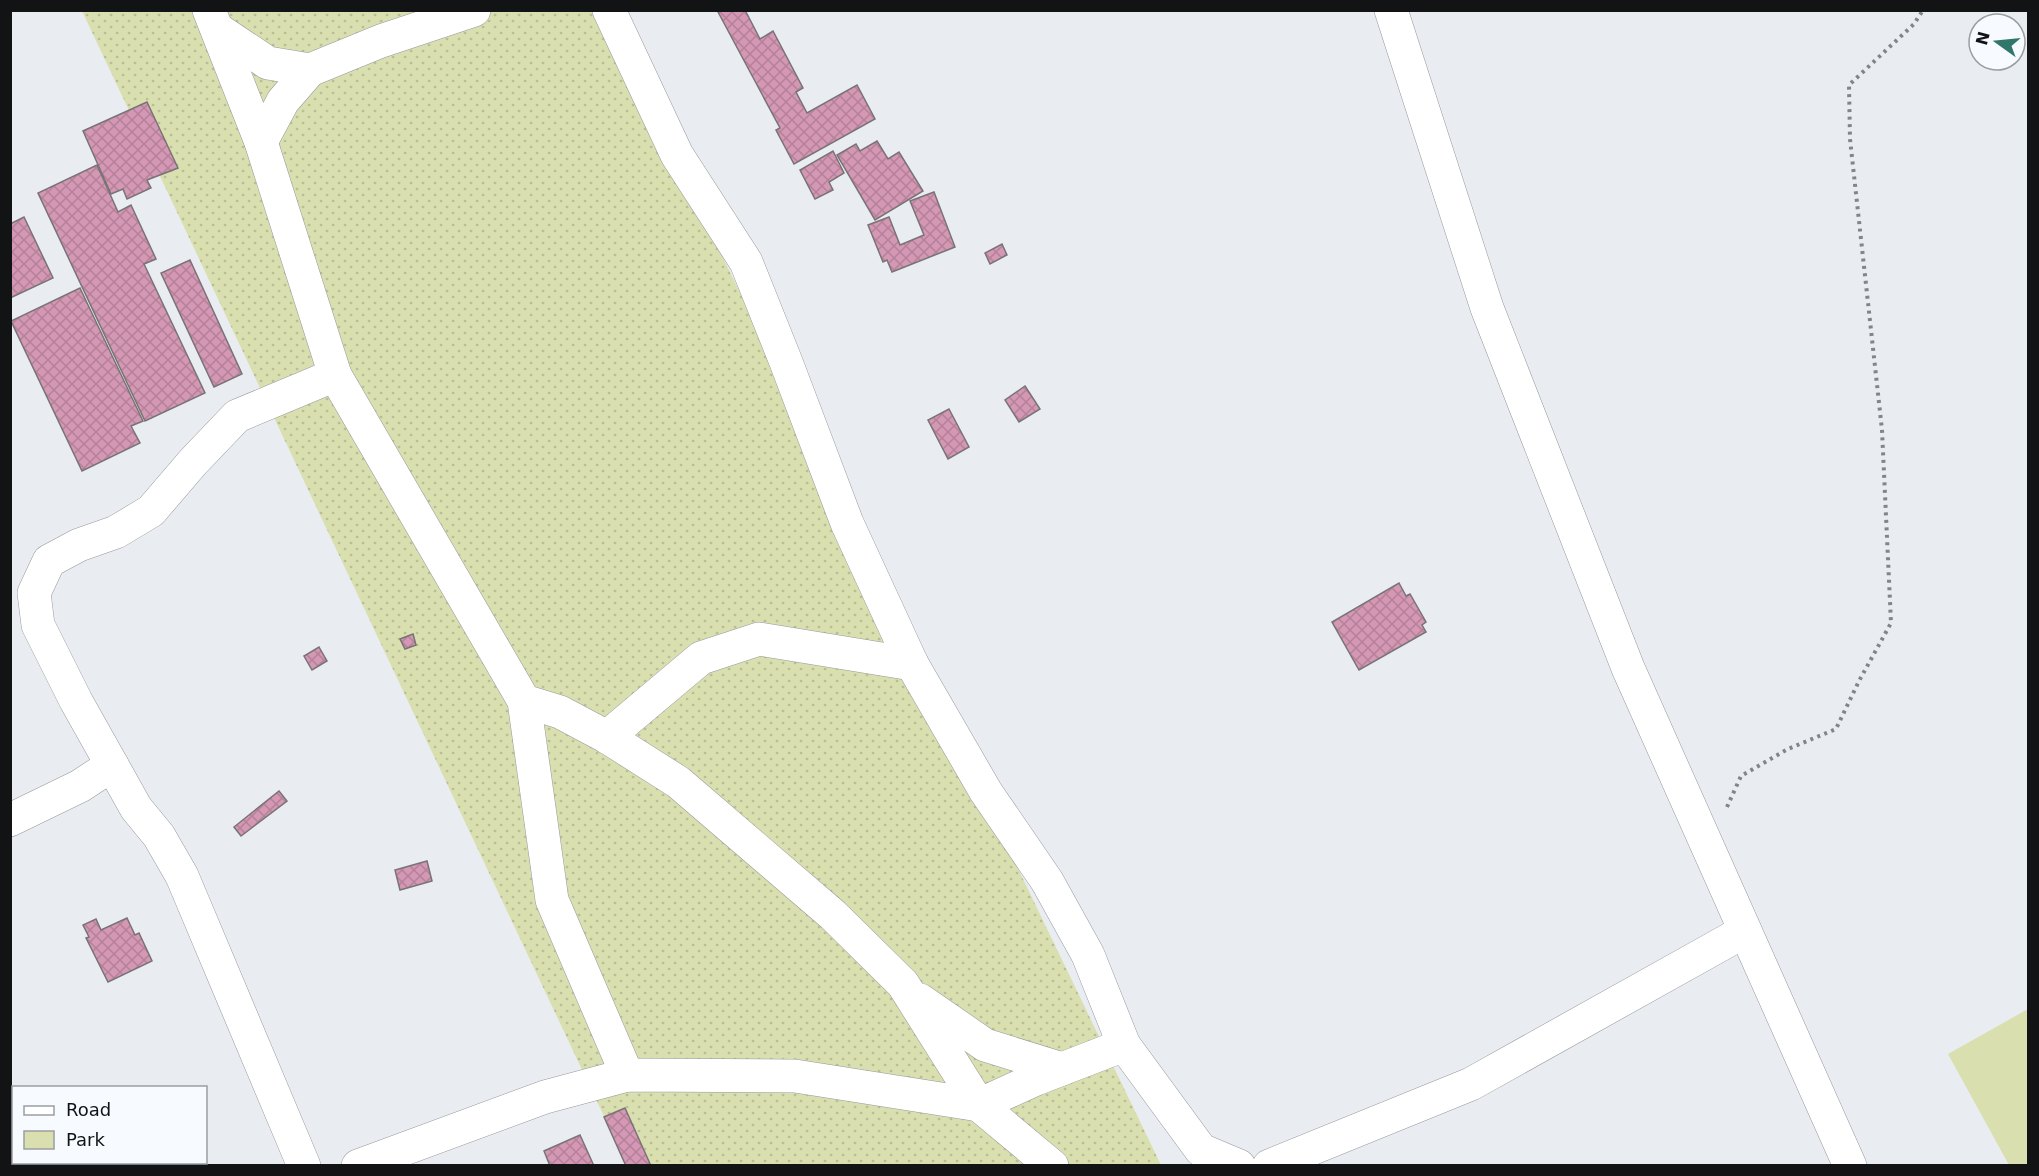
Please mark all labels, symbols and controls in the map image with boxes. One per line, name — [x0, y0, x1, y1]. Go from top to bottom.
north arrow — [1967, 12, 2027, 72]
text: N — [1972, 29, 1994, 47]
legend — [12, 1086, 207, 1164]
text: Road — [66, 1099, 111, 1120]
text: Park — [66, 1129, 105, 1150]

